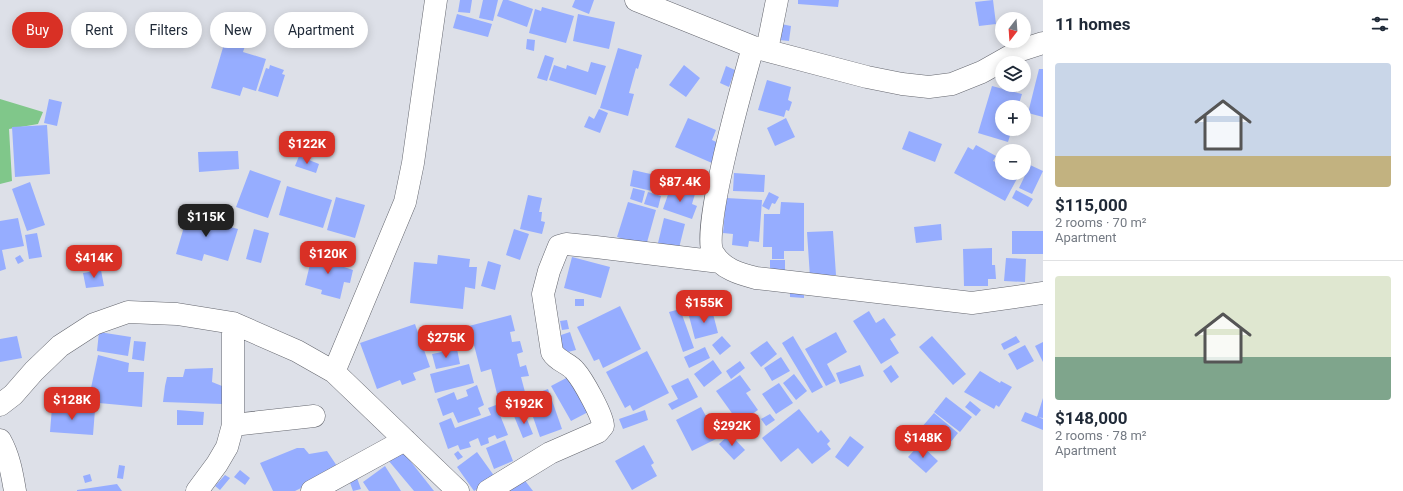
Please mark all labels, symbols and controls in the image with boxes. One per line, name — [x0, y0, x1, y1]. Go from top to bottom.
chip: Buy — [12, 12, 63, 48]
chip: Rent — [71, 12, 127, 48]
chip: Filters — [135, 12, 202, 48]
chip: New — [210, 12, 266, 48]
chip: Apartment — [274, 12, 368, 48]
north arrow — [995, 12, 1031, 48]
map controls — [995, 12, 1031, 180]
icon: filters — [1369, 13, 1391, 35]
text: 11 homes — [1055, 14, 1131, 34]
button: layers — [995, 56, 1031, 92]
icon: home — [1187, 89, 1259, 161]
button: + — [995, 100, 1031, 136]
pin: $122K — [279, 131, 335, 165]
text: $122K — [288, 136, 326, 151]
button: − — [995, 144, 1031, 180]
pin: $87.4K — [647, 169, 713, 203]
text: $87.4K — [659, 174, 701, 189]
text: $115,000 — [1055, 195, 1127, 215]
pin: $115K — [178, 204, 234, 238]
text: $115K — [187, 209, 225, 224]
text: 2 rooms · 70 m² — [1055, 215, 1147, 230]
text: Apartment — [1055, 230, 1117, 245]
pin: $120K — [300, 241, 356, 275]
pin: $414K — [66, 245, 122, 279]
text: $120K — [309, 246, 347, 261]
text: $414K — [75, 250, 113, 265]
pin: $155K — [676, 290, 732, 324]
text: $155K — [685, 295, 723, 310]
icon: home — [1187, 302, 1259, 374]
pin: $275K — [418, 325, 474, 359]
text: $275K — [427, 330, 465, 345]
pin: $128K — [44, 387, 100, 421]
pin: $192K — [496, 391, 552, 425]
text: $128K — [53, 392, 91, 407]
text: $192K — [505, 396, 543, 411]
text: $148,000 — [1055, 408, 1127, 428]
pin: $292K — [704, 413, 760, 447]
text: $292K — [713, 418, 751, 433]
pin: $148K — [895, 425, 951, 459]
text: 2 rooms · 78 m² — [1055, 428, 1147, 443]
text: $148K — [904, 430, 942, 445]
text: Apartment — [1055, 443, 1117, 458]

